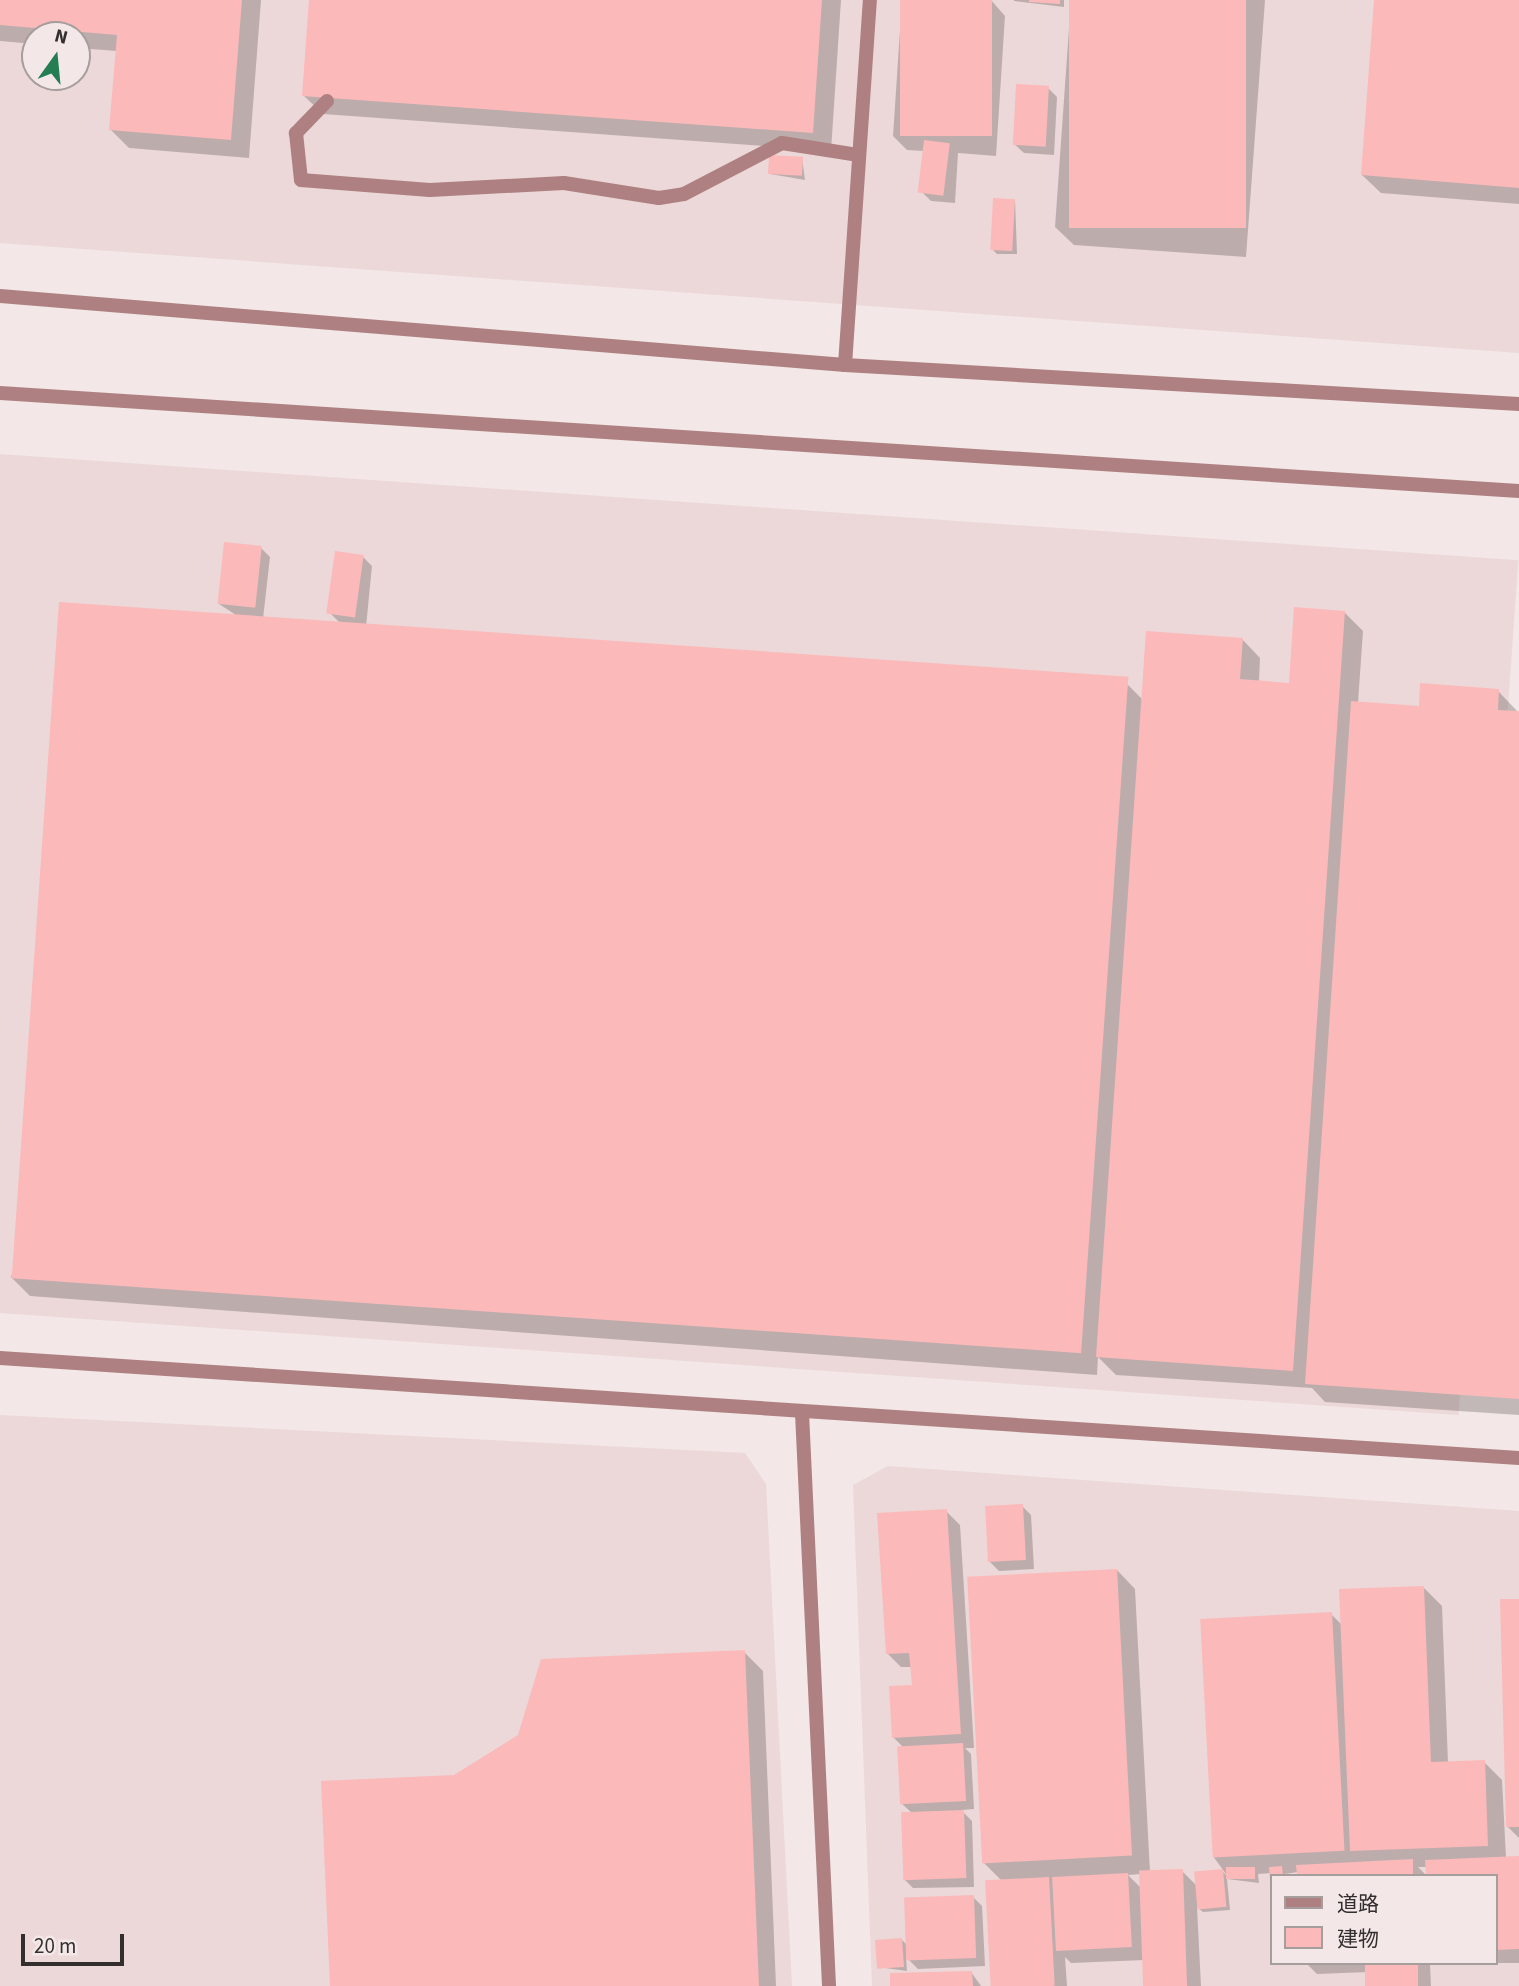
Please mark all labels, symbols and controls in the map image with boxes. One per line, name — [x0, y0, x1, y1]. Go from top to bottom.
north arrow — [21, 21, 91, 91]
text: N — [51, 22, 71, 52]
legend — [1270, 1874, 1498, 1965]
text: 道路 — [1337, 1889, 1379, 1919]
scale bar — [24, 1920, 128, 1964]
text: 建物 — [1337, 1924, 1379, 1954]
text: 20 m — [34, 1931, 76, 1961]

